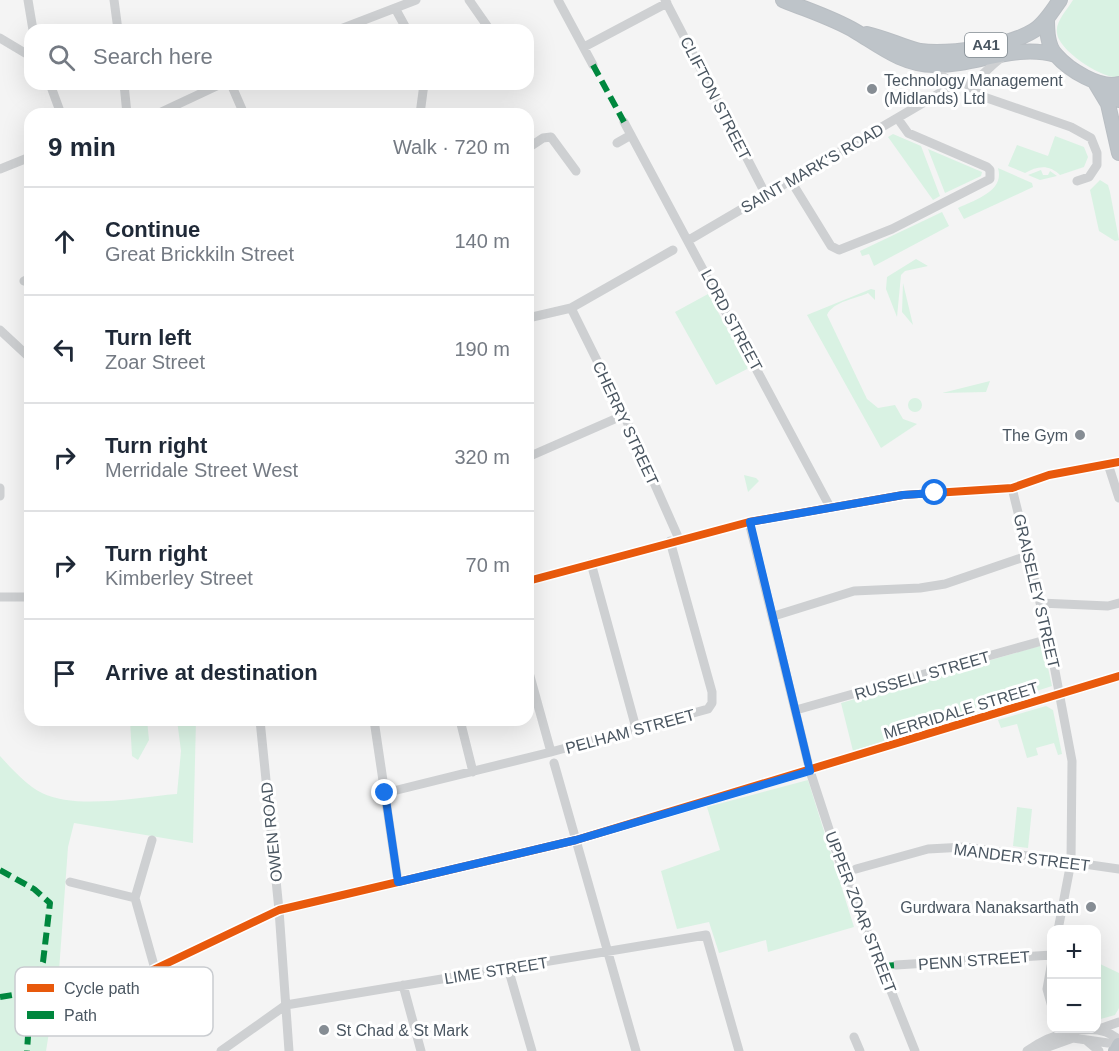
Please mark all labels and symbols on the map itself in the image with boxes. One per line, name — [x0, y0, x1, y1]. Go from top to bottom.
road number: A41 — [965, 33, 1007, 57]
street label: CLIFTON STREET — [677, 34, 754, 163]
place label: Technology Management (Midlands) Ltd — [884, 72, 1063, 107]
marker: Technology Management (Midlands) Ltd — [865, 82, 879, 96]
street label: SAINT MARK'S ROAD — [738, 121, 887, 216]
street label: LORD STREET — [698, 267, 765, 374]
street label: CHERRY STREET — [589, 359, 662, 488]
place label: The Gym — [1002, 427, 1068, 444]
marker: The Gym — [1073, 428, 1087, 442]
route start — [921, 479, 947, 505]
street label: GRAISELEY STREET — [1010, 512, 1063, 670]
street label: RUSSELL STREET — [853, 648, 992, 703]
street label: MERRIDALE STREET — [882, 679, 1041, 742]
street label: PELHAM STREET — [564, 706, 697, 757]
route end — [371, 779, 397, 805]
street label: OWEN ROAD — [258, 781, 285, 883]
street label: UPPER ZOAR STREET — [822, 829, 899, 996]
street label: MANDER STREET — [953, 841, 1091, 874]
place label: Gurdwara Nanaksarthath — [900, 899, 1079, 916]
marker: Gurdwara Nanaksarthath — [1084, 900, 1098, 914]
street label: PENN STREET — [918, 948, 1031, 973]
street label: LIME STREET — [443, 954, 549, 987]
legend — [15, 967, 213, 1036]
text: Cycle path — [64, 980, 140, 997]
text: Path — [64, 1007, 97, 1024]
place label: St Chad & St Mark — [336, 1022, 469, 1039]
marker: St Chad & St Mark — [317, 1023, 331, 1037]

